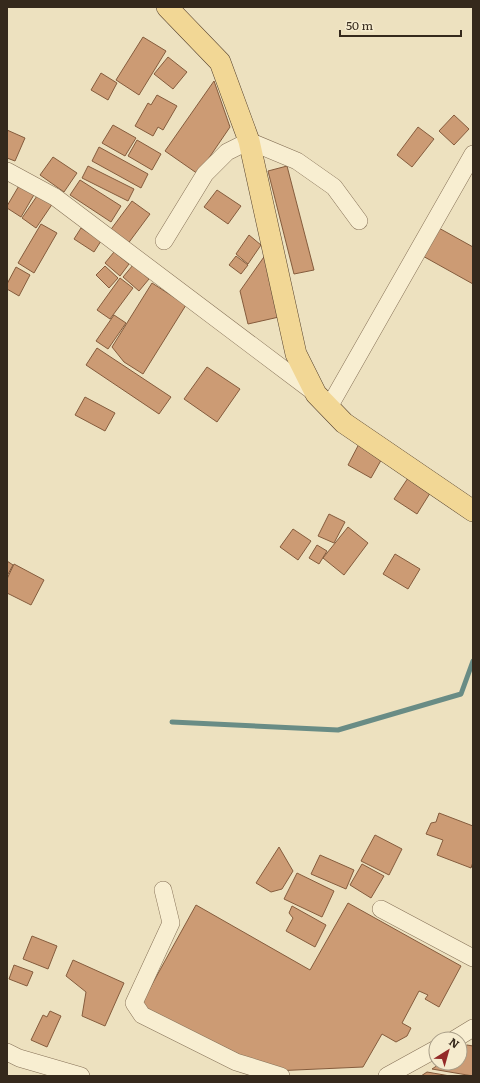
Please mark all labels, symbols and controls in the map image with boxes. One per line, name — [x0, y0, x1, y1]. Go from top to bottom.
scale bar — [340, 12, 461, 38]
text: 50 m — [346, 16, 373, 34]
north arrow — [428, 1031, 468, 1071]
text: N — [446, 1033, 463, 1051]

